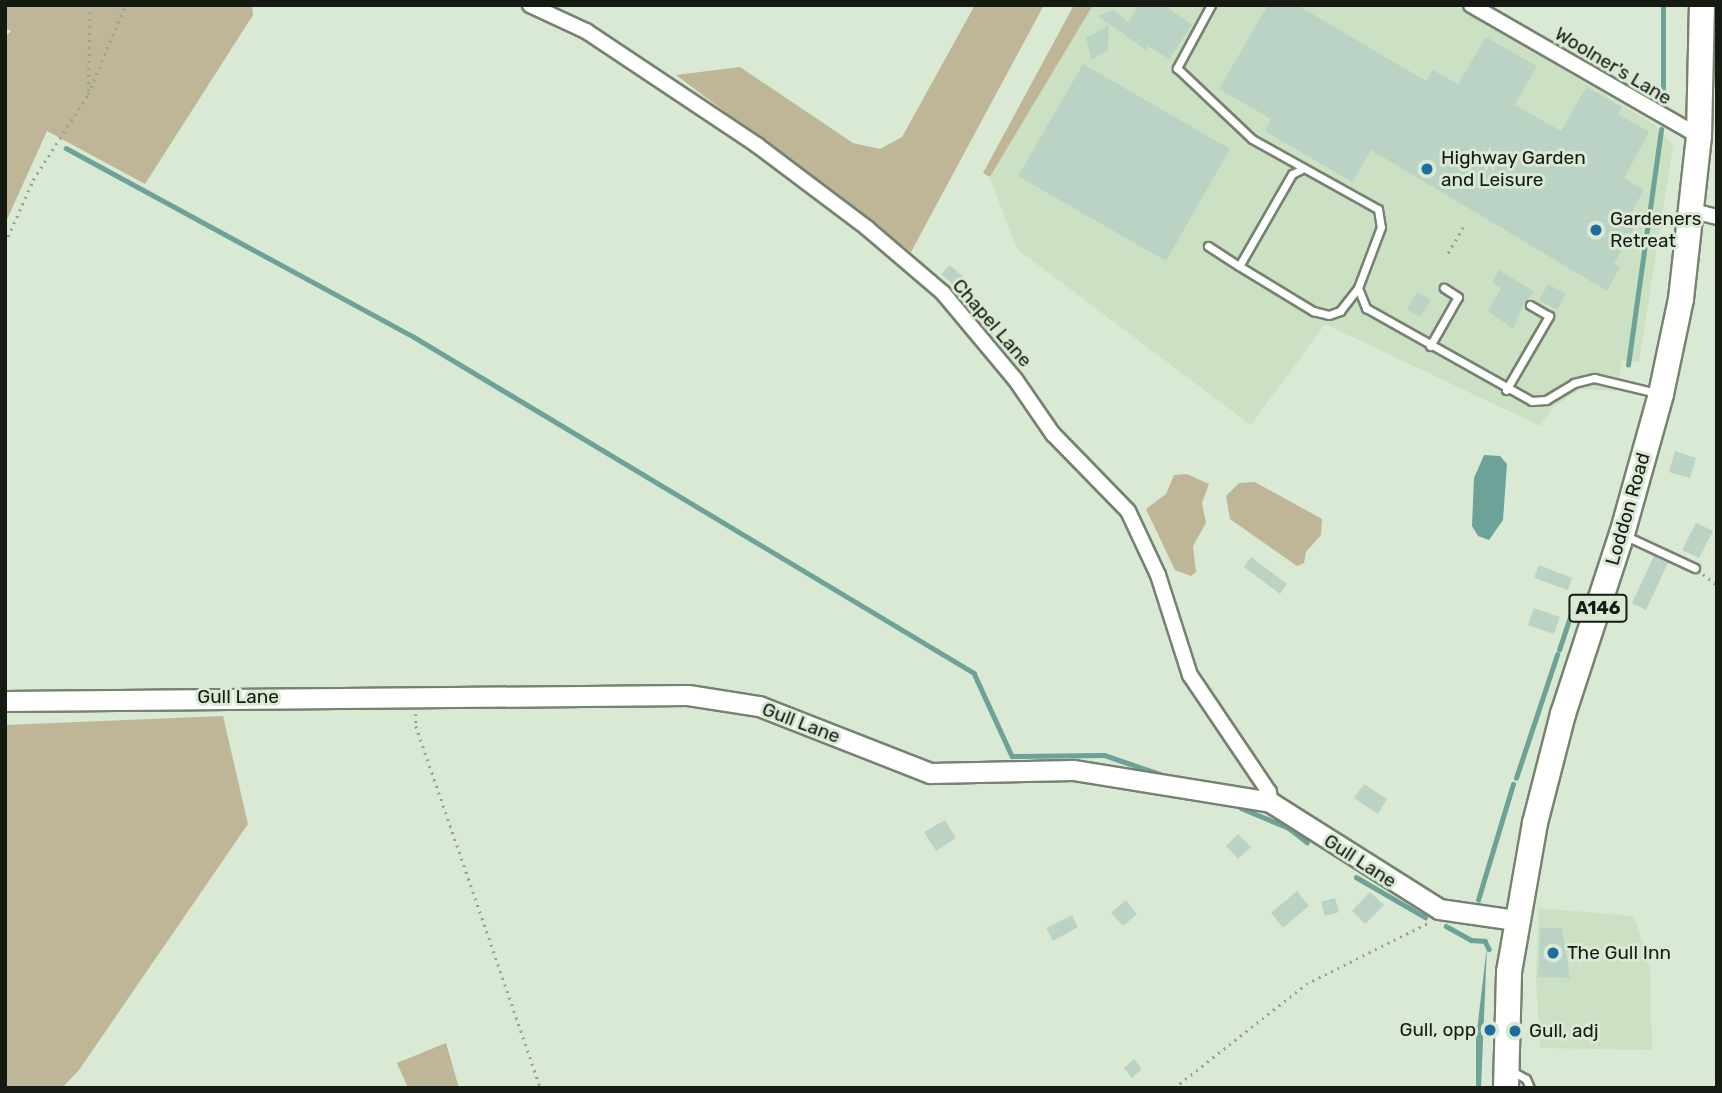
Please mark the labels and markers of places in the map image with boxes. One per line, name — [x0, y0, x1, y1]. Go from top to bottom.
place label: Highway Garden and Leisure — [1441, 147, 1586, 191]
marker: Highway Garden and Leisure — [1419, 161, 1435, 177]
place label: Gardeners Retreat — [1610, 208, 1701, 252]
marker: Gardeners Retreat — [1588, 222, 1604, 238]
place label: The Gull Inn — [1567, 942, 1671, 964]
marker: The Gull Inn — [1545, 945, 1561, 961]
place label: Gull, opp — [1399, 1019, 1476, 1041]
place label: Gull, adj — [1529, 1020, 1599, 1042]
marker: Gull, opp — [1482, 1022, 1498, 1038]
marker: Gull, adj — [1507, 1023, 1523, 1039]

